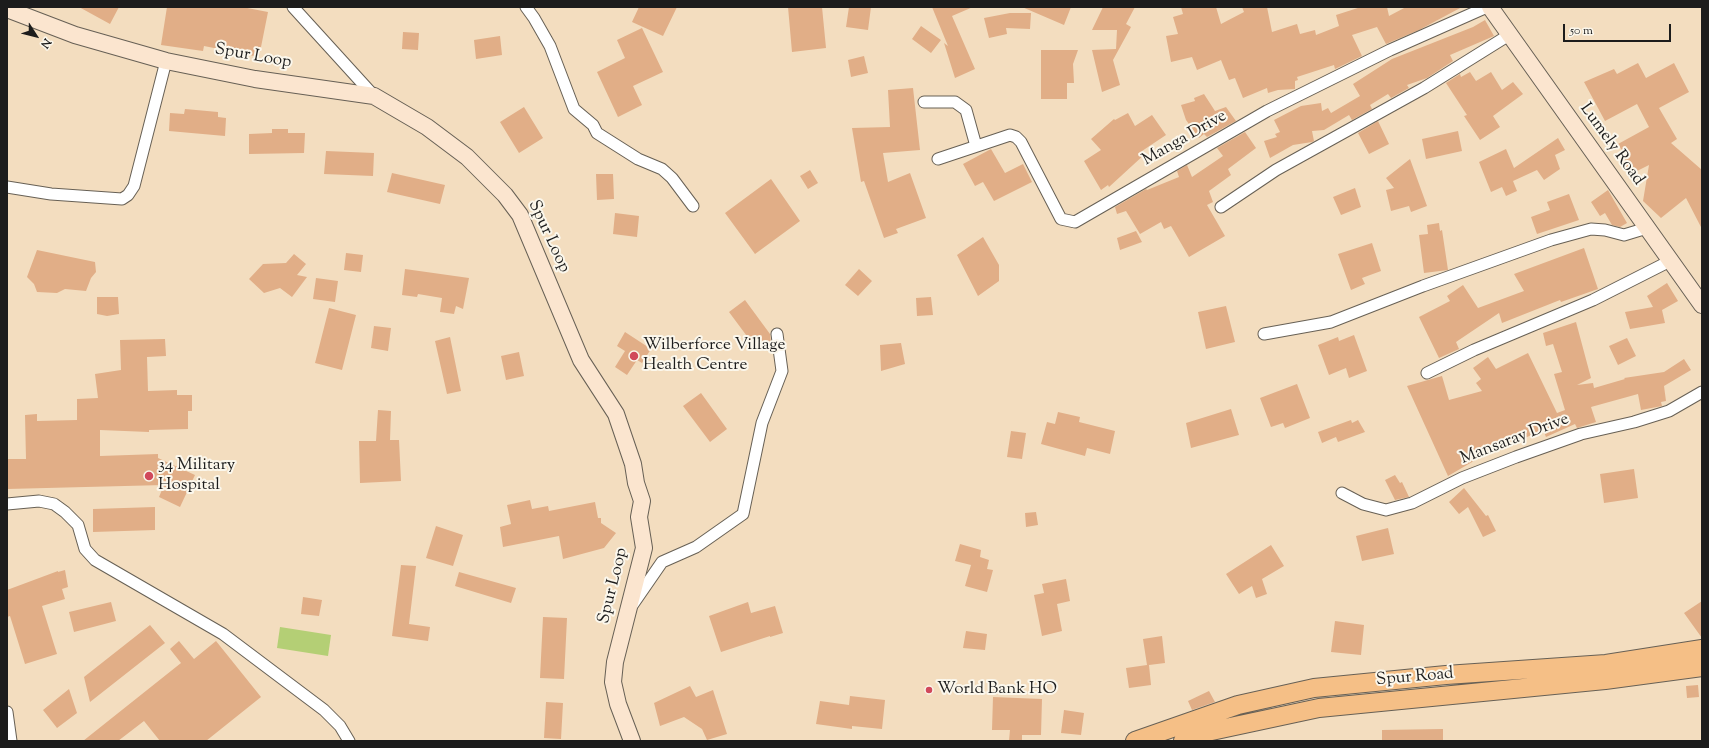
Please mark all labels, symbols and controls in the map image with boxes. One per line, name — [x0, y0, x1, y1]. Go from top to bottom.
north arrow — [16, 16, 56, 56]
scale bar — [1565, 16, 1673, 42]
text: 50 m — [1570, 22, 1593, 40]
text: N — [37, 35, 55, 51]
street label: Spur Loop — [213, 40, 293, 74]
street label: Lumely Road — [1574, 100, 1648, 190]
street label: Manga Drive — [1139, 107, 1231, 171]
street label: Spur Loop — [522, 198, 574, 276]
place label: Wilberforce Village Health Centre — [643, 336, 785, 376]
marker: Wilberforce Village Health Centre — [628, 350, 640, 362]
street label: Mansaray Drive — [1458, 410, 1572, 470]
place label: 34 Military Hospital — [158, 456, 235, 496]
marker: 34 Military Hospital — [143, 470, 155, 482]
street label: Spur Loop — [595, 546, 633, 626]
street label: Spur Road — [1375, 664, 1455, 692]
place label: World Bank HO — [937, 680, 1057, 700]
marker: World Bank HO — [924, 685, 934, 695]

